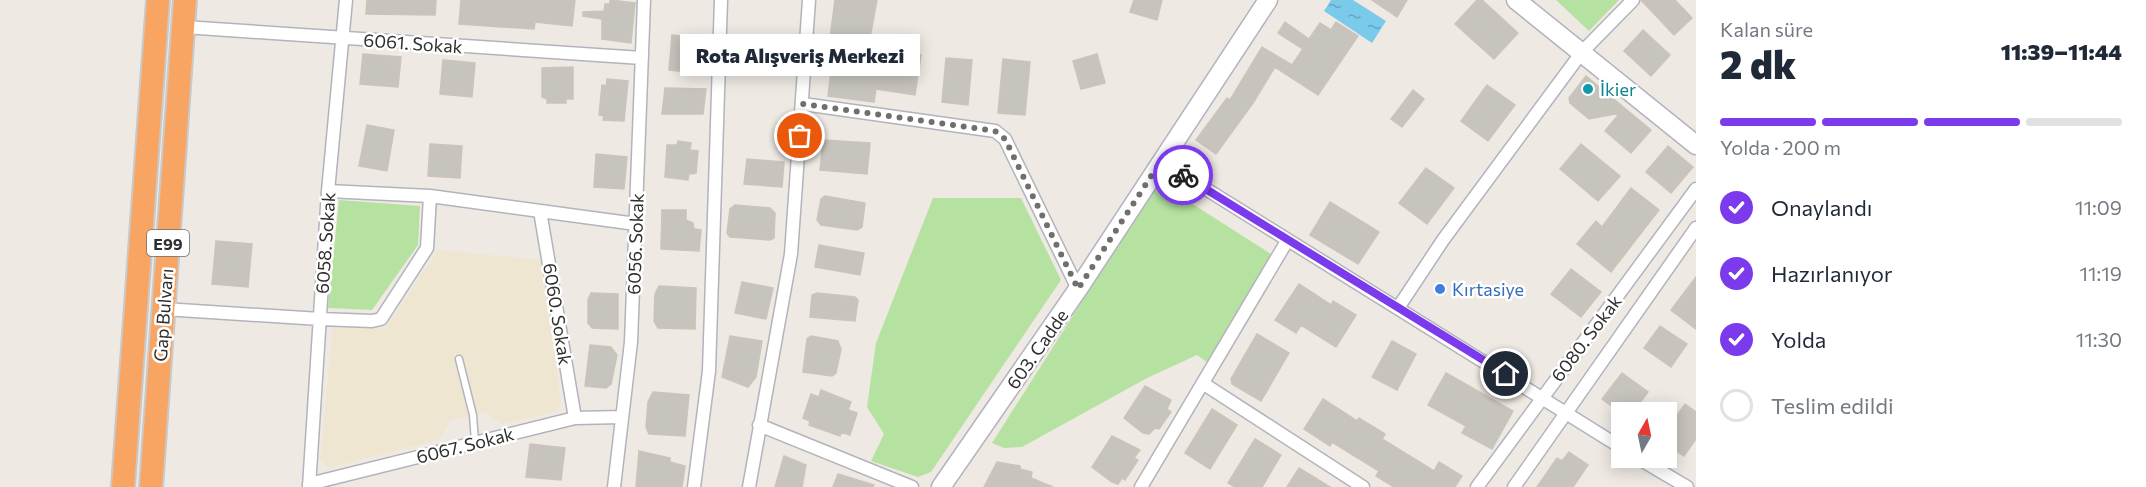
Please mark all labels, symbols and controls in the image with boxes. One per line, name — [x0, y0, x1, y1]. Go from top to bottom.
text: Kalan süre — [1720, 17, 1813, 41]
street label: 6061. Sokak — [363, 29, 463, 57]
callout: Rota Alışveriş Merkezi — [680, 34, 920, 76]
text: 11:39–11:44 — [2001, 38, 2122, 65]
text: 2 dk — [1720, 39, 1796, 87]
text: Rota Alışveriş Merkezi — [696, 43, 904, 67]
place label: İkier — [1600, 78, 1636, 100]
marker: İkier — [1581, 82, 1595, 96]
pin — [774, 110, 825, 161]
icon: bag — [783, 119, 816, 152]
text: Yolda · 200 m — [1720, 135, 1841, 159]
courier — [1153, 145, 1213, 205]
icon: bike — [1167, 159, 1200, 192]
street label: 6058. Sokak — [310, 191, 340, 294]
icon: check — [1720, 191, 1753, 224]
street label: 6056. Sokak — [622, 193, 648, 295]
text: Onaylandı — [1771, 194, 1872, 221]
text: 11:09 — [2075, 195, 2122, 219]
road number: E99 — [147, 230, 189, 256]
icon: check — [1720, 257, 1753, 290]
text: Hazırlanıyor — [1771, 260, 1893, 287]
street label: 6060. Sokak — [539, 261, 577, 367]
text: 11:19 — [2079, 261, 2122, 285]
street label: Gap Bulvarı — [149, 268, 177, 362]
place label: Kırtasiye — [1452, 278, 1524, 300]
marker: Kırtasiye — [1433, 282, 1447, 296]
street label: 6080. Sokak — [1546, 290, 1626, 386]
street label: 603. Cadde — [1002, 305, 1072, 393]
icon: check — [1720, 323, 1753, 356]
text: Yolda — [1771, 326, 1826, 353]
text: 11:30 — [2076, 327, 2122, 351]
pin — [1480, 348, 1531, 399]
icon: home — [1489, 357, 1522, 390]
text: Teslim edildi — [1771, 392, 1894, 419]
north arrow — [1611, 402, 1677, 468]
map controls — [1611, 402, 1677, 468]
street label: 6067. Sokak — [414, 422, 516, 468]

